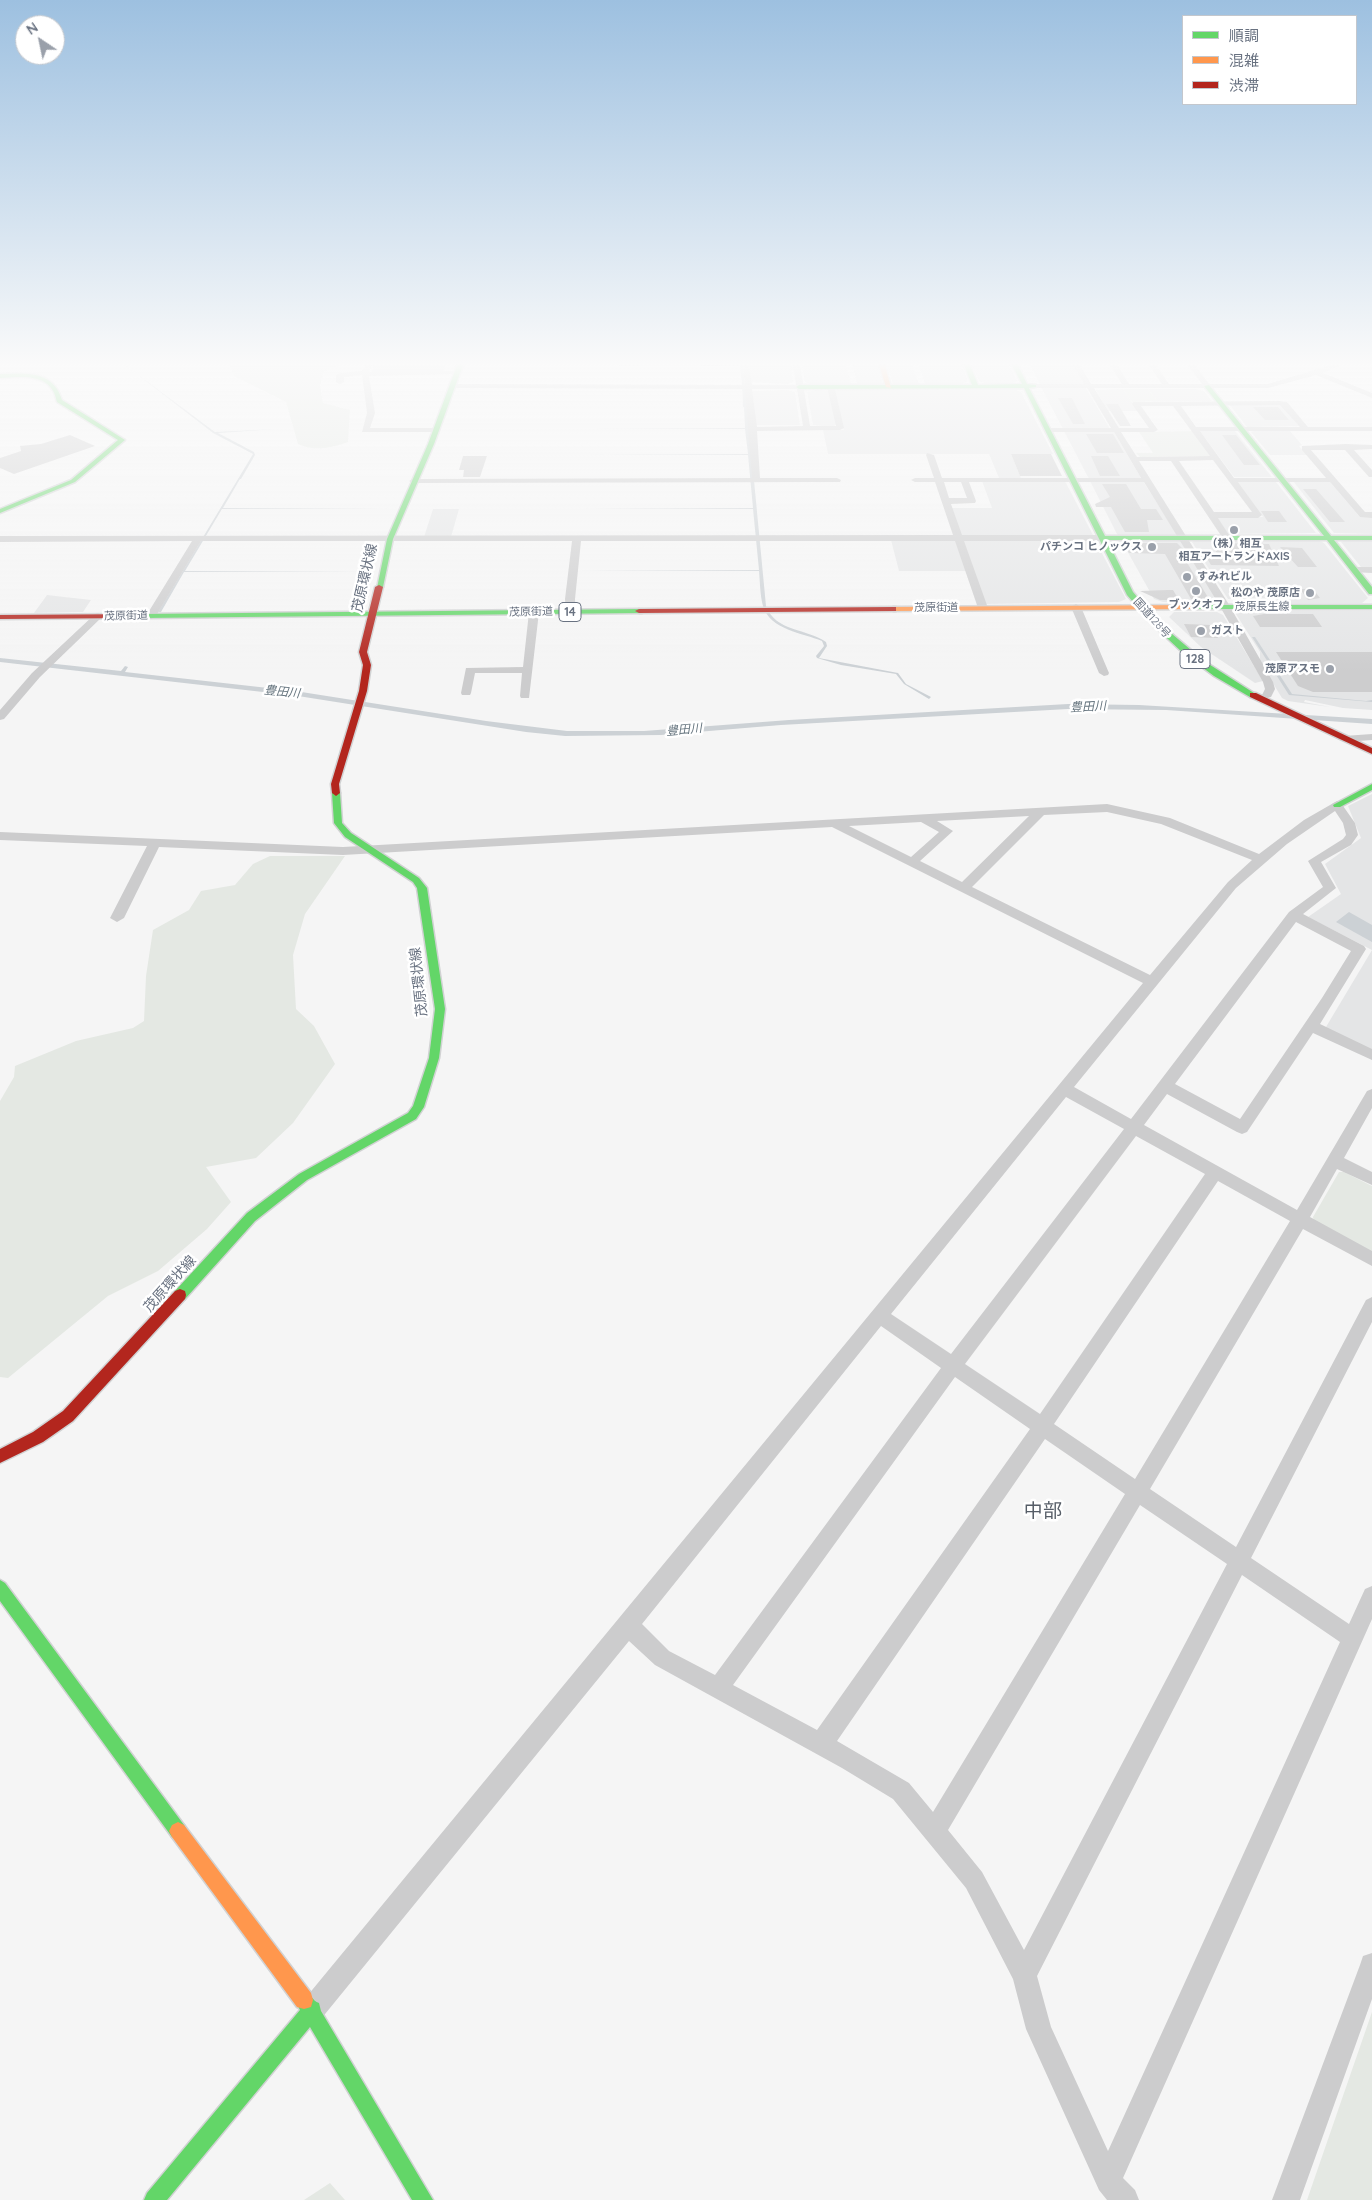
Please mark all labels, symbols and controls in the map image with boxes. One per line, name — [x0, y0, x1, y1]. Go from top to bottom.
north arrow — [15, 15, 65, 65]
legend — [1182, 15, 1357, 105]
text: N — [23, 18, 41, 39]
text: 順調 — [1229, 26, 1259, 45]
text: 混雑 — [1229, 51, 1259, 70]
text: 渋滞 — [1229, 76, 1259, 95]
marker: （株）相互 相互アートランドAXIS — [1228, 524, 1240, 536]
place label: （株）相互 相互アートランドAXIS — [1178, 537, 1290, 563]
place label: パチンコ ヒノックス — [1040, 540, 1142, 554]
marker: パチンコ ヒノックス — [1146, 541, 1158, 553]
street label: 茂原環状線 — [349, 542, 381, 614]
place label: すみれビル — [1197, 570, 1252, 584]
marker: すみれビル — [1181, 571, 1193, 583]
marker: ブックオフ — [1190, 585, 1202, 597]
place label: 松のや 茂原店 — [1231, 586, 1300, 600]
marker: 松のや 茂原店 — [1304, 587, 1316, 599]
street label: 国道128号 — [1131, 595, 1173, 641]
place label: ブックオフ — [1169, 598, 1223, 612]
street label: 茂原長生線 — [1235, 600, 1289, 614]
street label: 茂原街道 — [914, 601, 958, 615]
road number: 14 — [559, 602, 581, 622]
street label: 茂原街道 — [509, 605, 553, 619]
street label: 茂原街道 — [104, 609, 148, 623]
place label: ガスト — [1211, 624, 1244, 638]
marker: ガスト — [1195, 625, 1207, 637]
road number: 128 — [1180, 650, 1210, 669]
place label: 茂原アスモ — [1265, 662, 1320, 676]
marker: 茂原アスモ — [1324, 663, 1336, 675]
water label: 豊田川 — [263, 683, 301, 701]
water label: 豊田川 — [1070, 699, 1106, 715]
water label: 豊田川 — [665, 721, 703, 739]
street label: 茂原環状線 — [407, 946, 431, 1018]
street label: 茂原環状線 — [140, 1252, 200, 1316]
district label: 中部 — [1024, 1500, 1062, 1522]

